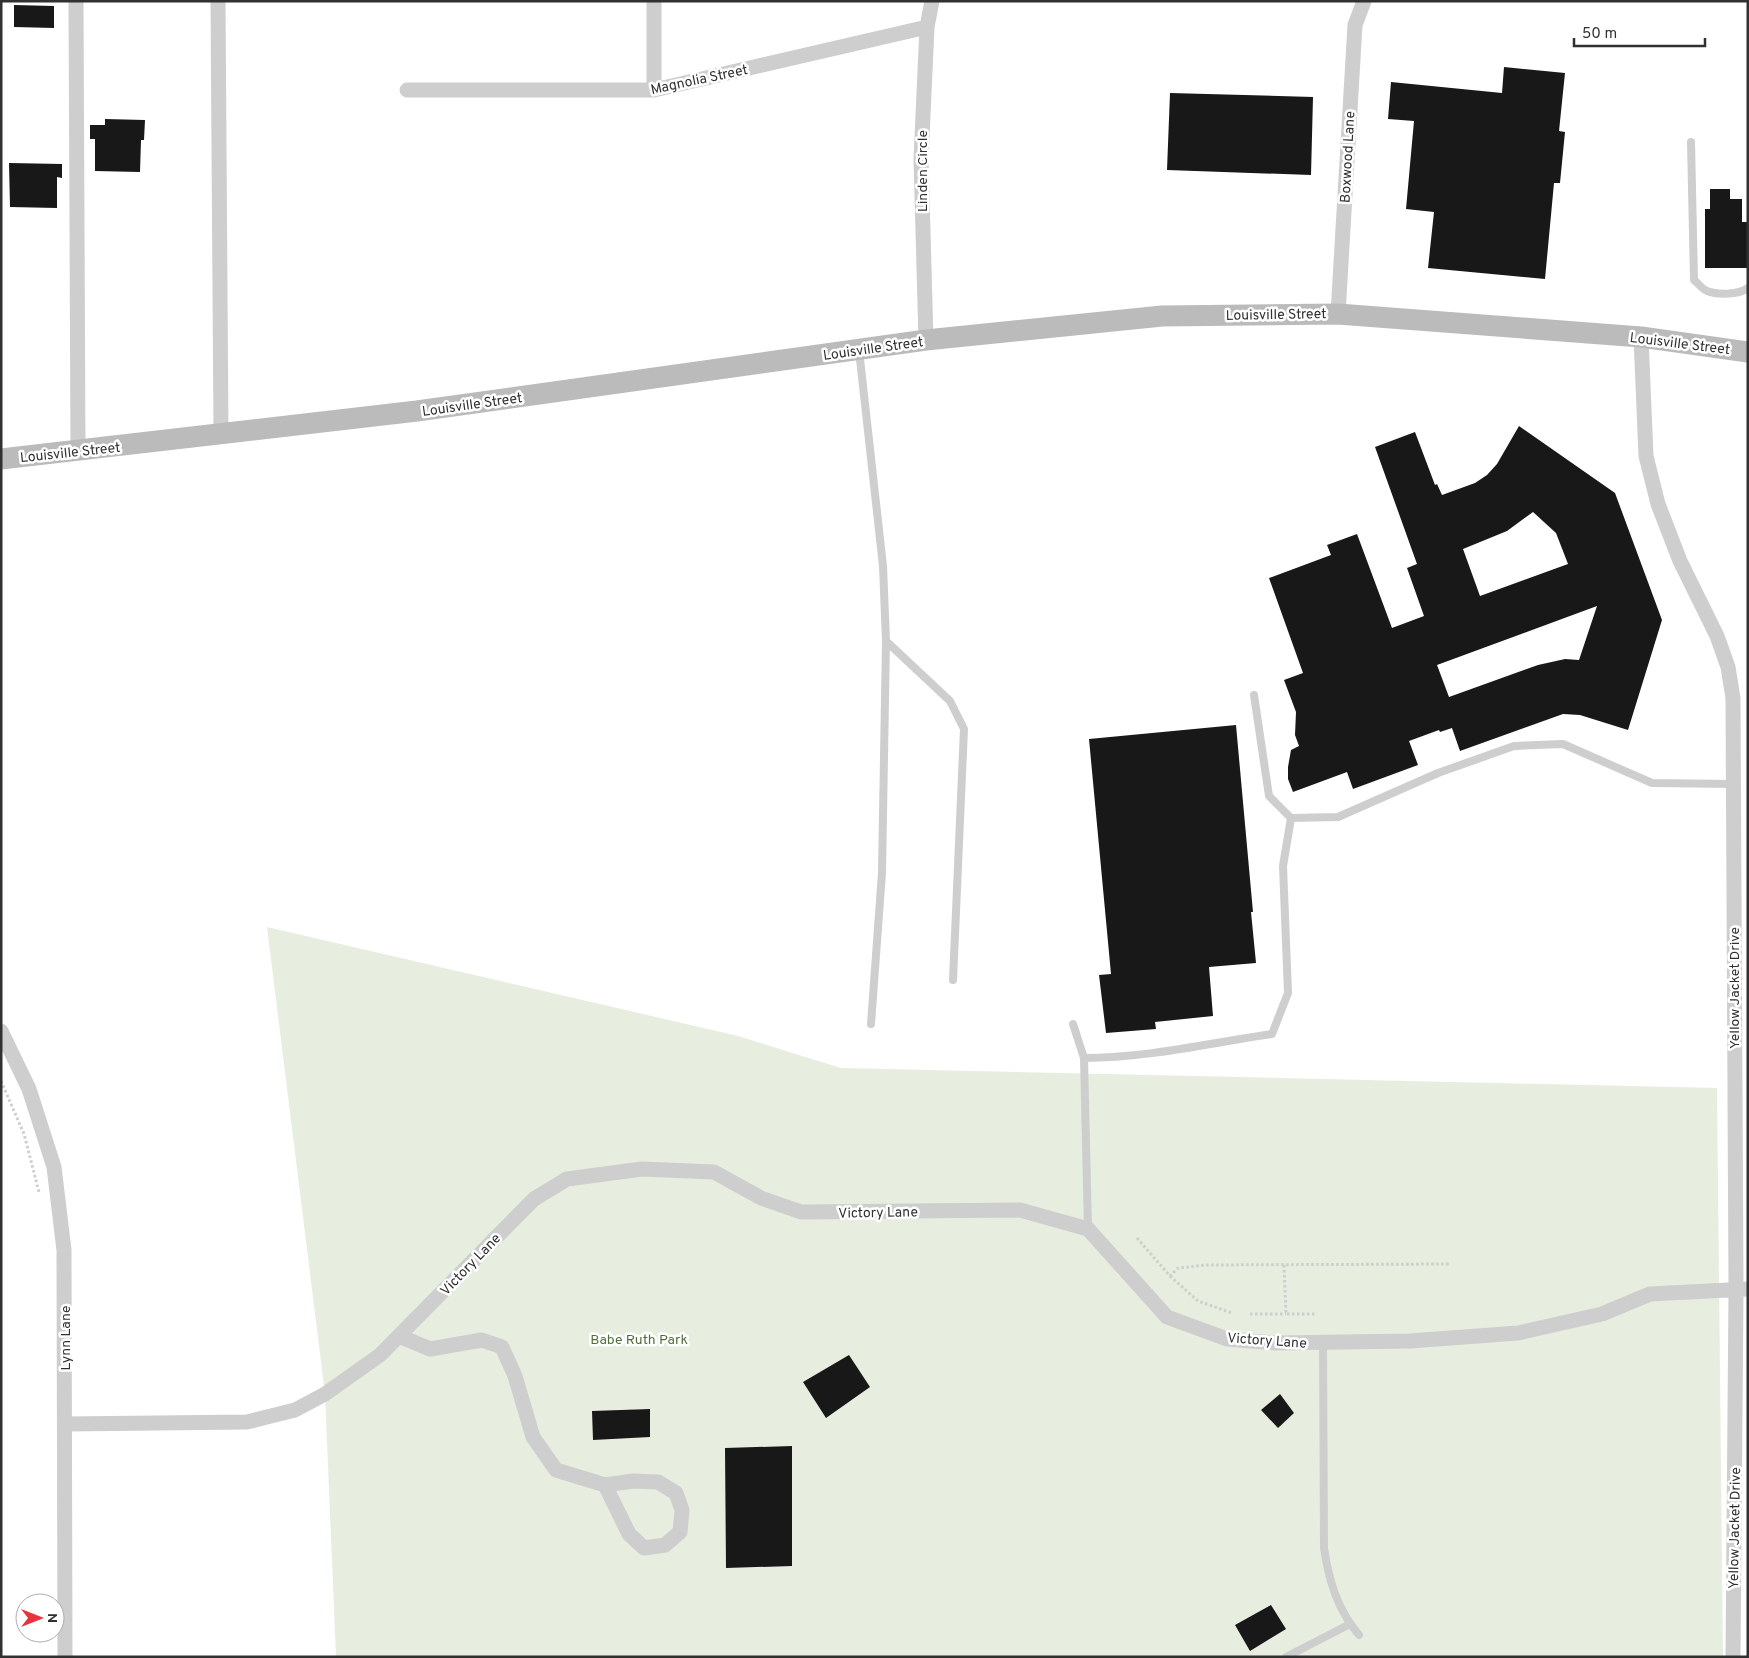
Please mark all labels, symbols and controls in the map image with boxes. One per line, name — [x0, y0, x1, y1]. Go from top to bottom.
scale bar — [1574, 15, 1705, 47]
text: 50 m — [1582, 25, 1617, 44]
street label: Magnolia Street — [649, 62, 749, 99]
street label: Boxwood Lane — [1338, 111, 1359, 203]
street label: Linden Circle — [915, 130, 932, 212]
street label: Louisville Street — [1225, 306, 1327, 325]
street label: Louisville Street — [1629, 330, 1731, 359]
street label: Louisville Street — [822, 334, 924, 365]
street label: Louisville Street — [421, 390, 523, 421]
street label: Louisville Street — [19, 440, 121, 467]
street label: Yellow Jacket Drive — [1727, 927, 1744, 1049]
street label: Victory Lane — [838, 1204, 918, 1223]
street label: Victory Lane — [437, 1230, 505, 1300]
street label: Lynn Lane — [58, 1305, 75, 1371]
street label: Victory Lane — [1227, 1330, 1307, 1353]
park label: Babe Ruth Park — [590, 1332, 688, 1349]
street label: Yellow Jacket Drive — [1726, 1467, 1745, 1589]
north arrow — [15, 1593, 65, 1643]
text: N — [43, 1613, 60, 1623]

